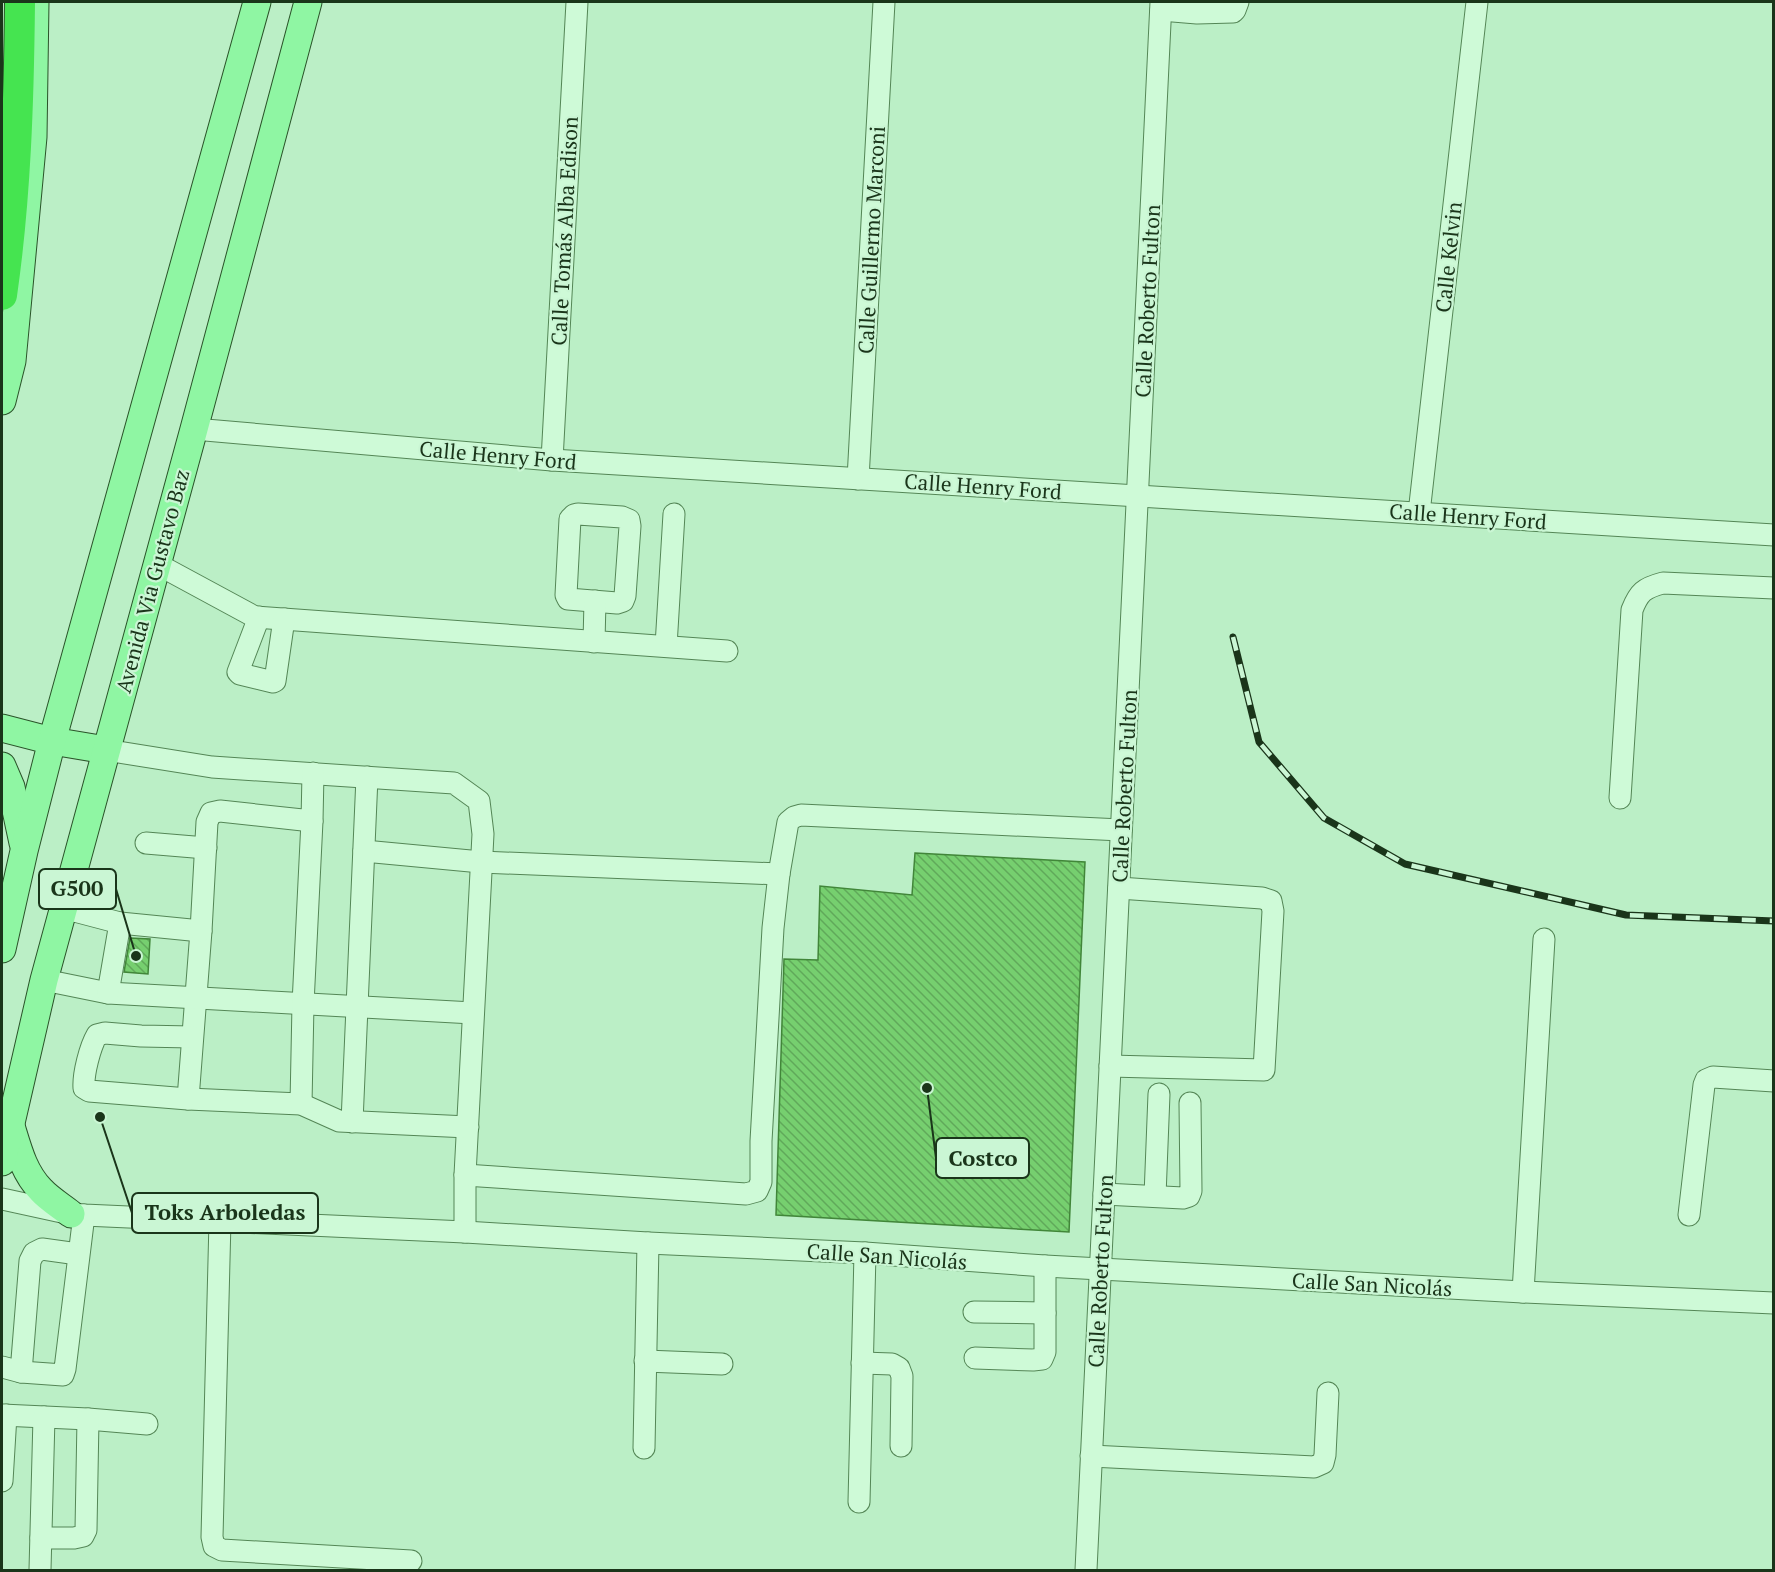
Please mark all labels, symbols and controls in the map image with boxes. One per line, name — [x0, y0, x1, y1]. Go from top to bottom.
street label: Calle Tomás Alba Edison — [544, 115, 584, 346]
street label: Calle Guillermo Marconi — [851, 125, 891, 355]
street label: Calle Kelvin — [1428, 200, 1468, 314]
street label: Calle Roberto Fulton — [1128, 203, 1166, 398]
street label: Calle Henry Ford — [418, 434, 578, 476]
street label: Avenida Via Gustavo Baz — [109, 466, 195, 696]
street label: Calle Henry Ford — [903, 467, 1063, 505]
street label: Calle Henry Ford — [1388, 497, 1548, 535]
street label: Calle Roberto Fulton — [1105, 688, 1143, 883]
callout: G500 — [39, 869, 116, 909]
text: G500 — [51, 873, 103, 902]
callout: Costco — [936, 1138, 1029, 1178]
text: Costco — [948, 1143, 1018, 1172]
street label: Calle Roberto Fulton — [1081, 1173, 1119, 1368]
callout: Toks Arboledas — [132, 1193, 318, 1233]
text: Toks Arboledas — [144, 1197, 306, 1226]
street label: Calle San Nicolás — [806, 1236, 968, 1276]
street label: Calle San Nicolás — [1291, 1266, 1453, 1302]

